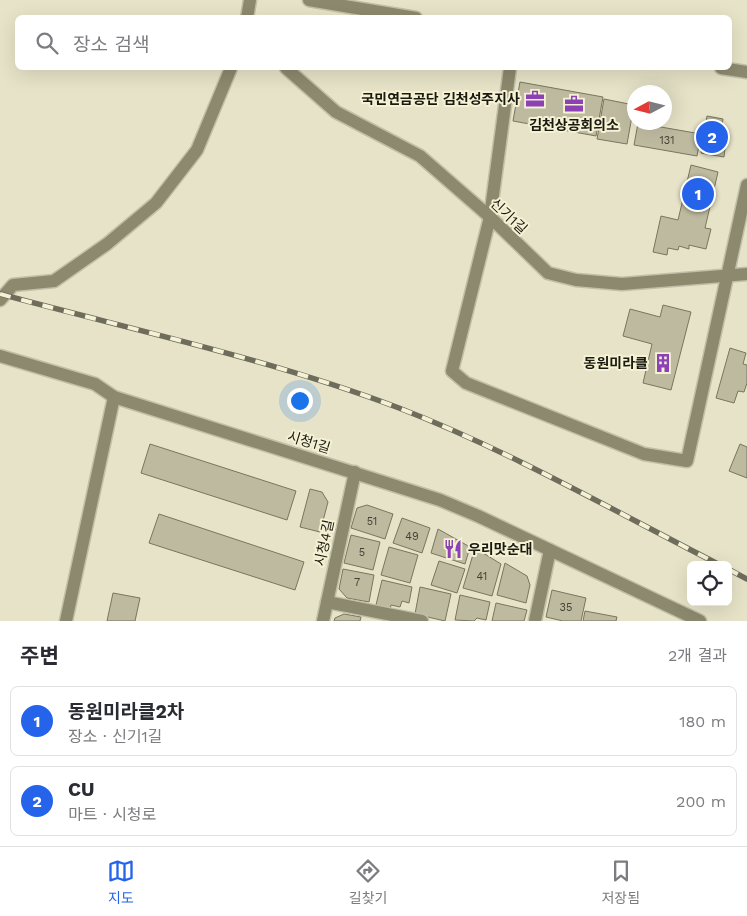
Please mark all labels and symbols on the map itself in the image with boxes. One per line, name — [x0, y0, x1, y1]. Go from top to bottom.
north arrow — [627, 85, 672, 130]
office icon: 국민연금공단 김천성주지사 — [524, 88, 546, 110]
place label: 국민연금공단 김천성주지사 — [361, 91, 520, 107]
office icon: 김천상공회의소 — [563, 93, 585, 115]
place label: 김천상공회의소 — [529, 117, 619, 133]
pin: 2 — [696, 118, 728, 156]
house number: 131 — [660, 134, 675, 147]
pin: 1 — [682, 175, 714, 213]
street label: 신기1길 — [487, 195, 531, 237]
building icon: 동원미라클 — [652, 352, 674, 374]
place label: 동원미라클 — [584, 355, 648, 371]
your location — [287, 388, 313, 414]
street label: 시청1길 — [286, 428, 332, 456]
house number: 51 — [367, 515, 377, 528]
street label: 시청4길 — [311, 518, 337, 568]
house number: 49 — [405, 530, 419, 543]
restaurant icon: 우리맛순대 — [442, 538, 464, 560]
place label: 우리맛순대 — [468, 541, 532, 557]
house number: 5 — [359, 546, 365, 559]
house number: 41 — [477, 570, 487, 583]
house number: 7 — [354, 576, 360, 589]
house number: 35 — [560, 601, 572, 614]

